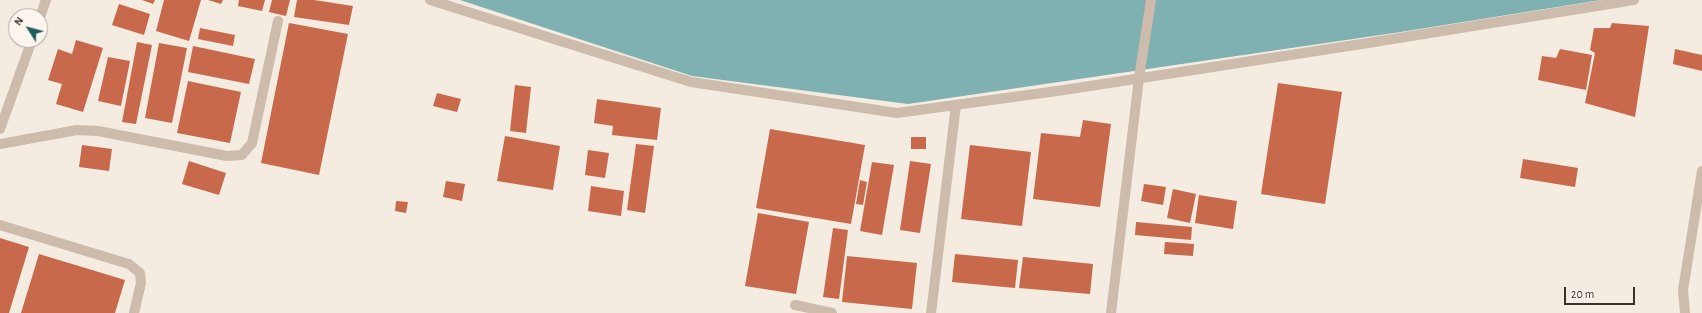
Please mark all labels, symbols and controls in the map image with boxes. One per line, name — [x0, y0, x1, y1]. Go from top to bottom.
north arrow — [8, 8, 48, 48]
text: N — [12, 15, 25, 28]
scale bar — [1566, 279, 1637, 305]
text: 20 m — [1571, 288, 1594, 300]

